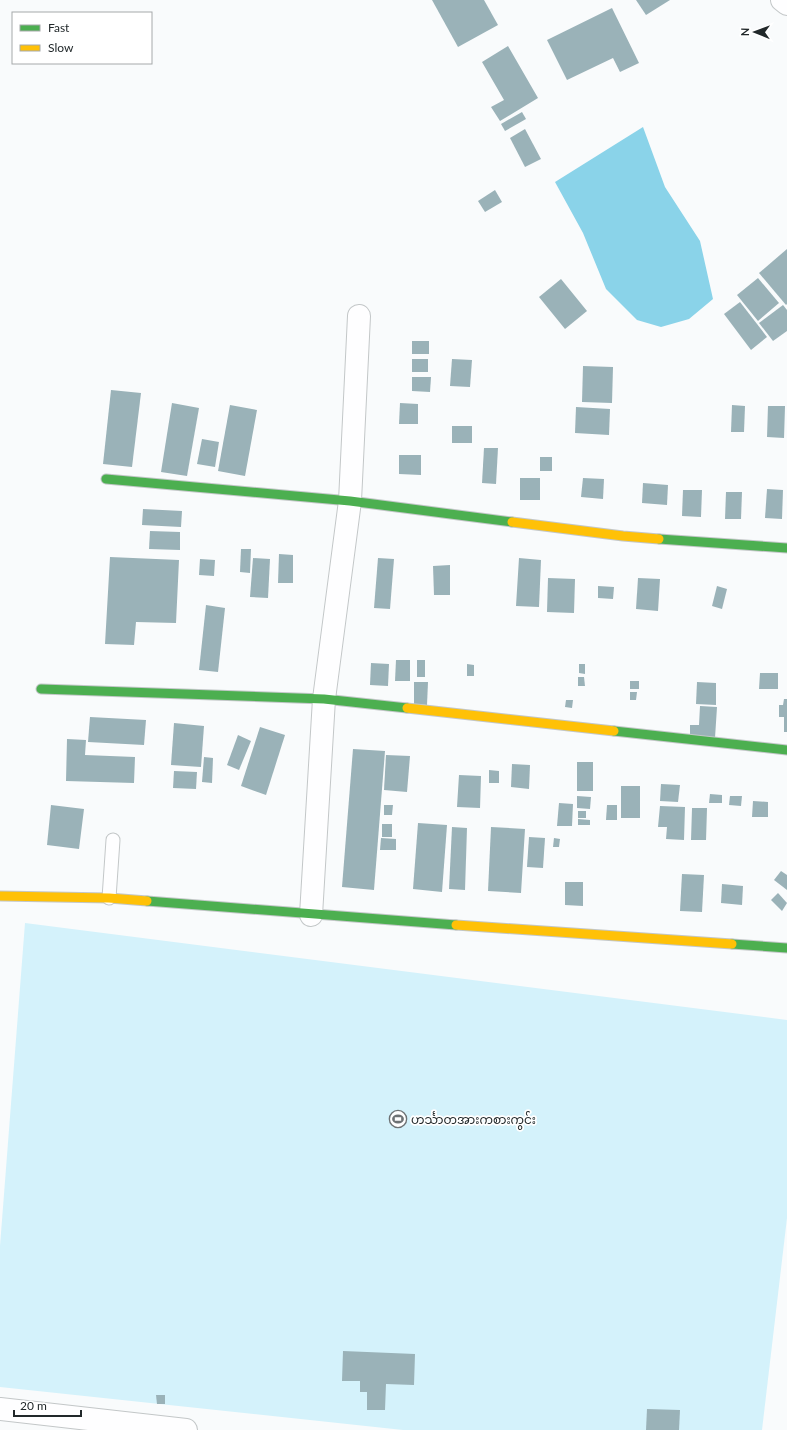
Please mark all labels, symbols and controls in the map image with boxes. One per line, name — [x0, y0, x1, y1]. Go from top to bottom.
legend — [12, 12, 152, 64]
north arrow — [735, 12, 775, 52]
text: Fast — [48, 20, 70, 35]
text: N — [738, 27, 751, 36]
text: Slow — [48, 40, 74, 55]
sports icon: ဟင်္သာတအားကစားကွင်း — [388, 1109, 408, 1129]
place label: ဟင်္သာတအားကစားကွင်း — [411, 1111, 536, 1130]
scale bar — [14, 1392, 81, 1418]
text: 20 m — [20, 1398, 47, 1413]

